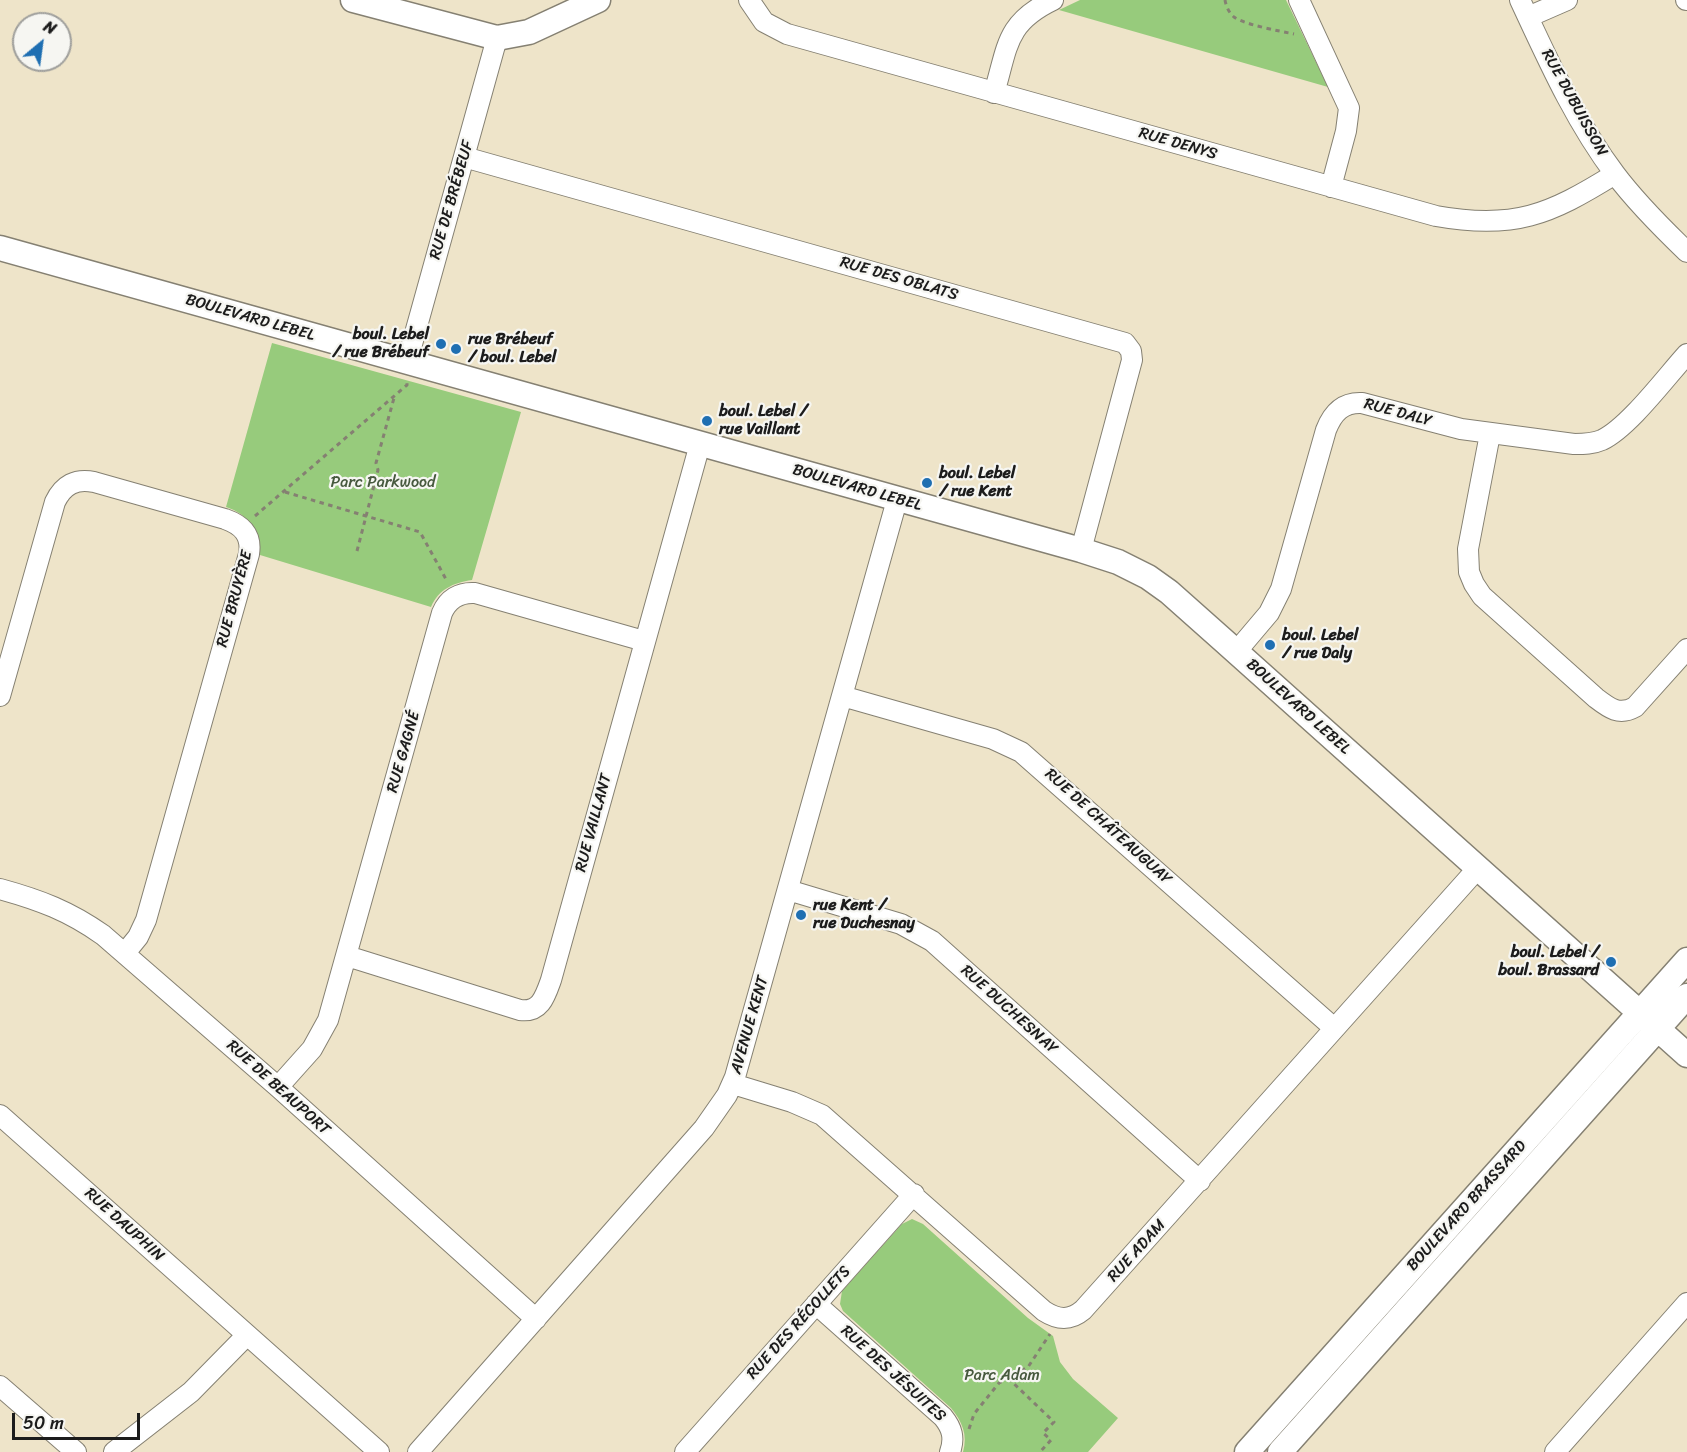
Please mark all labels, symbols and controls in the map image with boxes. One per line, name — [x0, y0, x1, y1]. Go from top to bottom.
north arrow — [12, 12, 72, 72]
text: N — [38, 12, 62, 43]
street label: RUE DUBUISSON — [1537, 46, 1611, 160]
street label: RUE DENYS — [1136, 124, 1220, 164]
street label: RUE DE BRÉBEUF — [426, 138, 478, 262]
street label: RUE DES OBLATS — [838, 253, 960, 305]
street label: BOULEVARD LEBEL — [183, 290, 317, 346]
place label: boul. Lebel / rue Brébeuf — [332, 325, 429, 363]
place label: rue Brébeuf / boul. Lebel — [468, 330, 556, 368]
marker: boul. Lebel / rue Brébeuf — [434, 337, 448, 351]
marker: rue Brébeuf / boul. Lebel — [449, 342, 463, 356]
street label: RUE DALY — [1362, 395, 1434, 431]
place label: boul. Lebel / rue Vaillant — [719, 402, 807, 440]
marker: boul. Lebel / rue Vaillant — [700, 414, 714, 428]
street label: BOULEVARD LEBEL — [790, 460, 924, 516]
place label: boul. Lebel / rue Kent — [939, 464, 1015, 502]
park label: Parc Parkwood — [331, 473, 435, 493]
marker: boul. Lebel / rue Kent — [920, 476, 934, 490]
street label: RUE BRUYÈRE — [213, 549, 257, 649]
place label: boul. Lebel / rue Daly — [1282, 626, 1358, 664]
marker: boul. Lebel / rue Daly — [1263, 638, 1277, 652]
street label: BOULEVARD LEBEL — [1242, 655, 1354, 759]
street label: RUE GAGNÉ — [383, 709, 425, 795]
street label: RUE DE CHÂTEAUGUAY — [1041, 765, 1175, 889]
street label: RUE VAILLANT — [572, 772, 616, 874]
place label: rue Kent / rue Duchesnay — [813, 896, 915, 934]
marker: rue Kent / rue Duchesnay — [794, 908, 808, 922]
place label: boul. Lebel / boul. Brassard — [1498, 943, 1599, 981]
marker: boul. Lebel / boul. Brassard — [1604, 955, 1618, 969]
street label: RUE DUCHESNAY — [956, 961, 1062, 1059]
street label: AVENUE KENT — [727, 974, 773, 1076]
street label: RUE DE BEAUPORT — [222, 1036, 334, 1140]
street label: BOULEVARD BRASSARD — [1403, 1137, 1531, 1275]
street label: RUE DAUPHIN — [80, 1184, 168, 1266]
street label: RUE ADAM — [1104, 1216, 1170, 1286]
street label: RUE DES RÉCOLLETS — [743, 1262, 855, 1384]
street label: RUE DES JÉSUITES — [836, 1322, 950, 1426]
park label: Parc Adam — [964, 1366, 1040, 1386]
scale bar — [15, 1401, 142, 1439]
text: 50 m — [23, 1407, 64, 1439]

